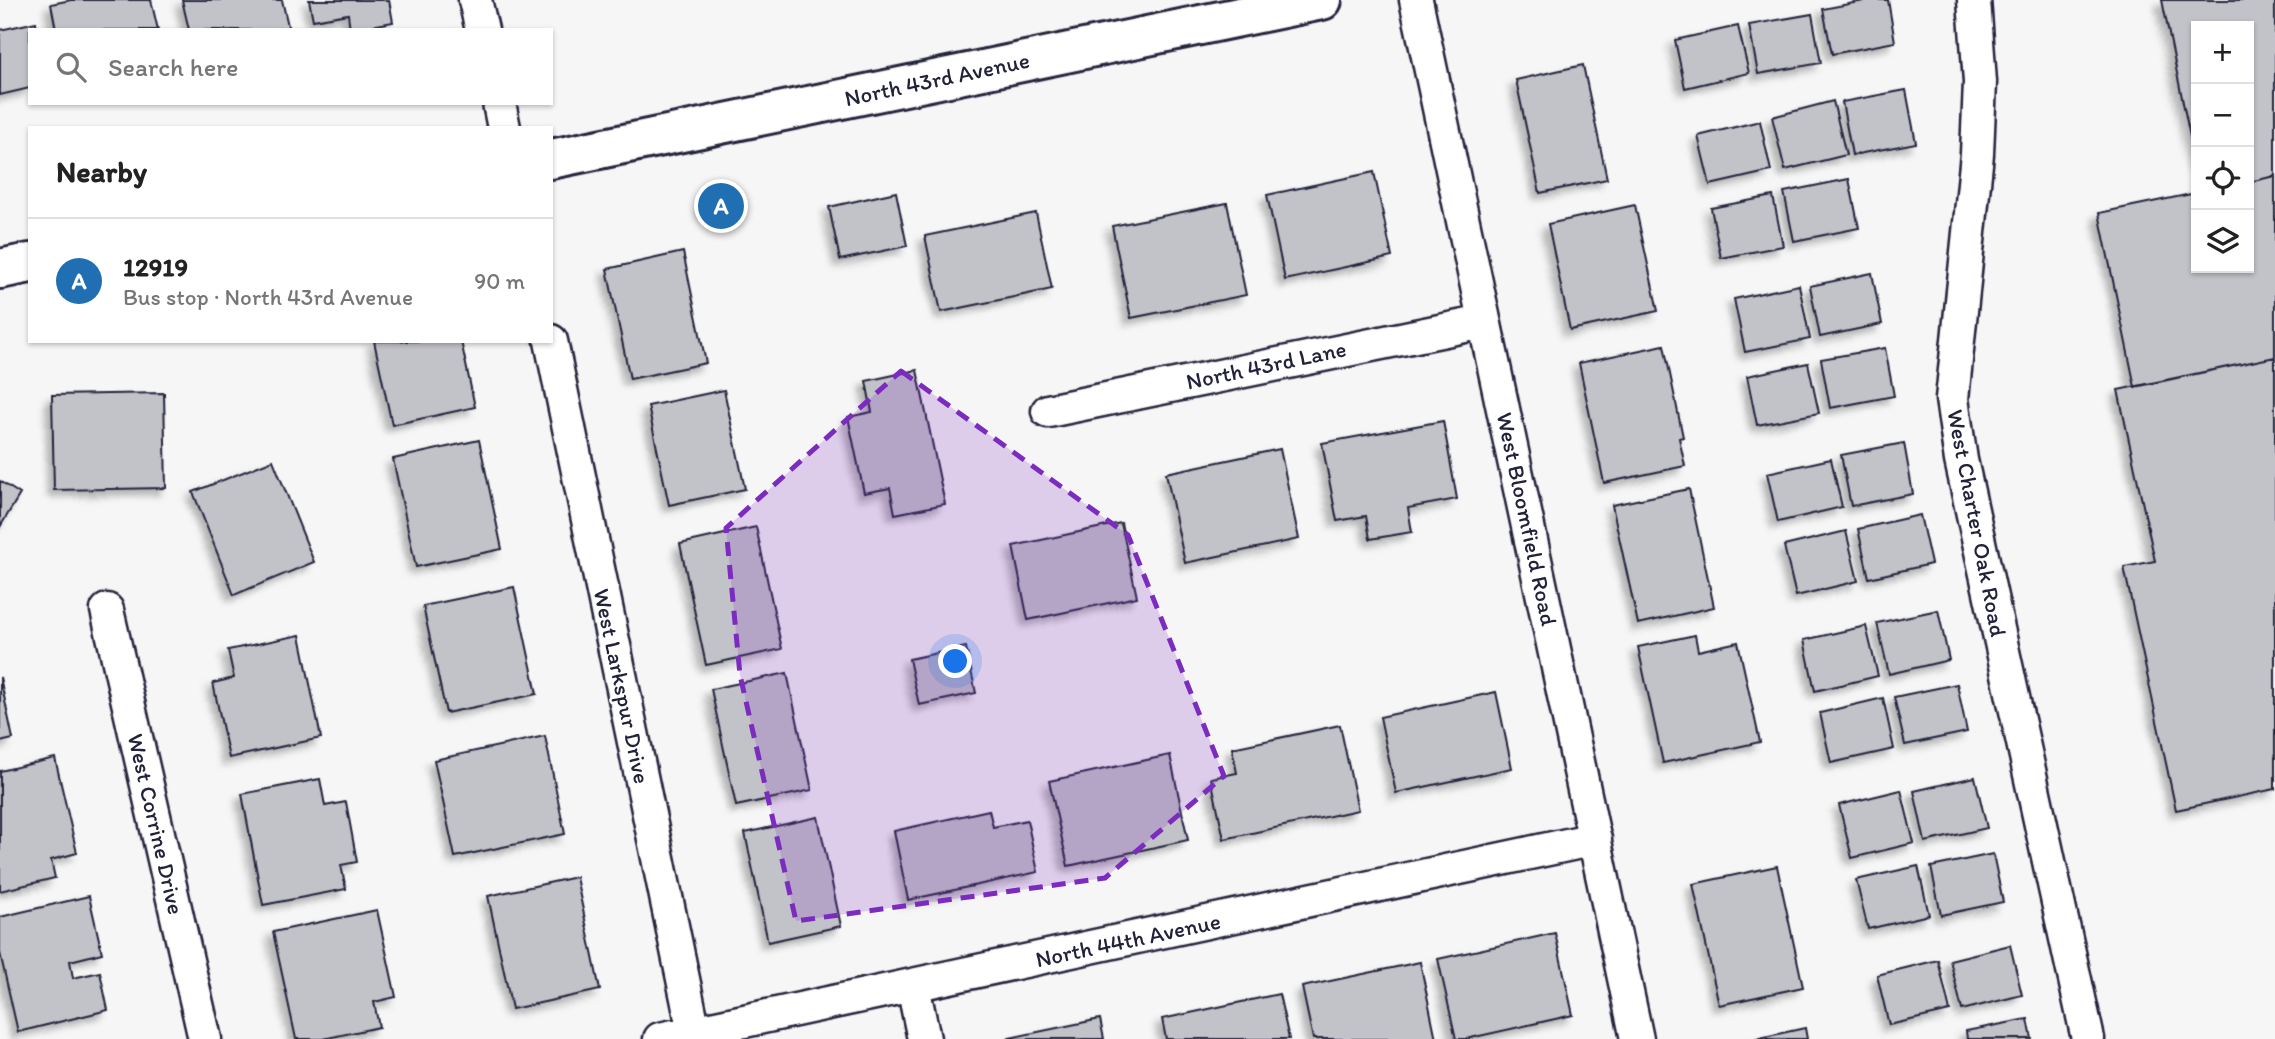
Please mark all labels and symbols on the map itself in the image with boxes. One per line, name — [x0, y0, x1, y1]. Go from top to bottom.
street label: North 43rd Avenue — [842, 46, 1032, 112]
pin: A — [698, 180, 744, 232]
street label: North 43rd Lane — [1183, 334, 1349, 396]
street label: West Charter Oak Road — [1941, 407, 2013, 639]
street label: West Bloomfield Road — [1491, 410, 1563, 629]
street label: West Larkspur Drive — [588, 586, 656, 786]
your location — [938, 644, 972, 678]
street label: West Corrine Drive — [122, 731, 190, 917]
street label: North 44th Avenue — [1033, 907, 1223, 973]

